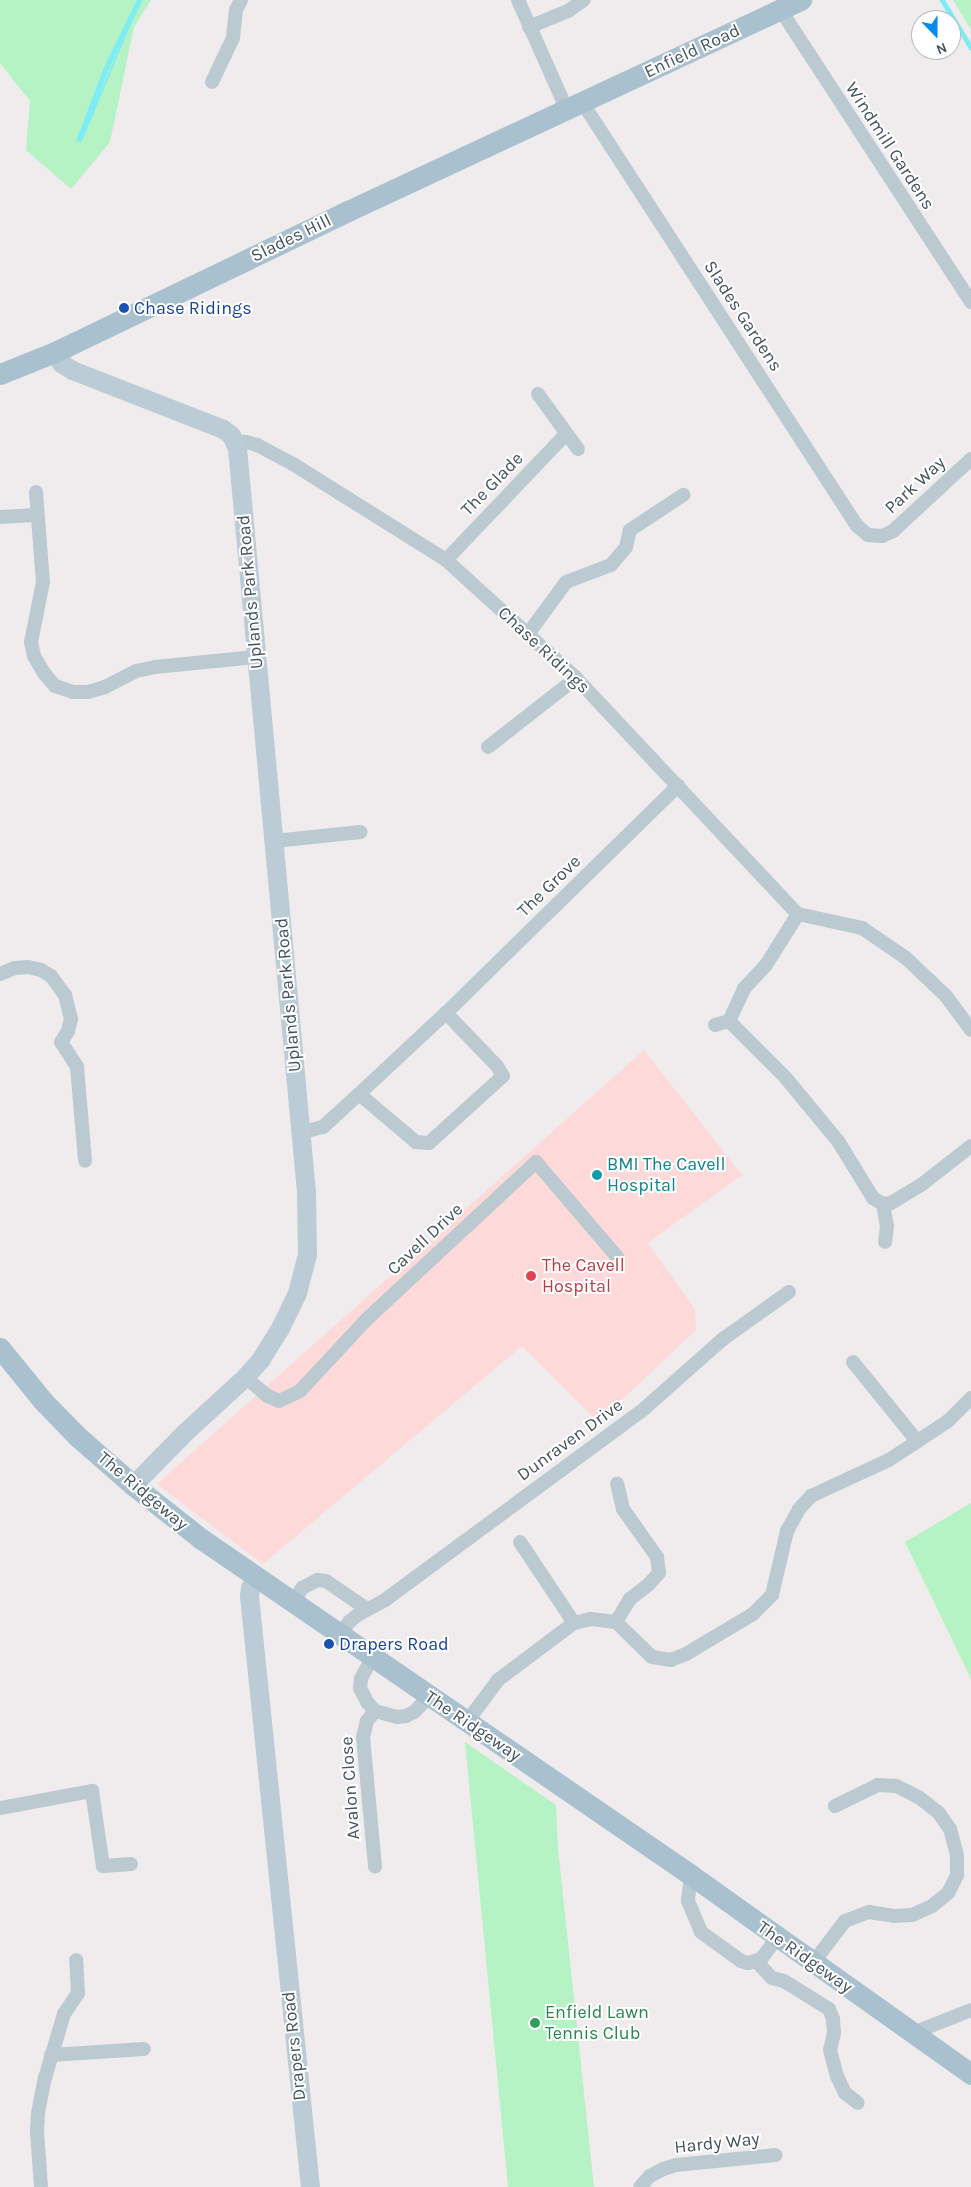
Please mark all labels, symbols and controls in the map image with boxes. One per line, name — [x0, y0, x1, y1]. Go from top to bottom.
north arrow — [911, 10, 961, 60]
street label: Enfield Road — [641, 19, 743, 83]
text: N — [934, 39, 949, 58]
street label: Windmill Gardens — [841, 78, 939, 214]
street label: Slades Hill — [247, 209, 335, 267]
street label: Slades Gardens — [699, 257, 787, 375]
place label: Chase Ridings — [134, 297, 252, 319]
marker: Chase Ridings — [118, 302, 130, 314]
street label: The Glade — [457, 448, 527, 520]
street label: Park Way — [880, 452, 950, 518]
street label: Uplands Park Road — [232, 514, 268, 670]
street label: Chase Ridings — [494, 602, 594, 698]
street label: The Grove — [513, 851, 585, 921]
street label: Uplands Park Road — [270, 917, 306, 1073]
place label: BMI The Cavell Hospital — [607, 1154, 725, 1196]
marker: BMI The Cavell Hospital — [591, 1169, 603, 1181]
street label: Cavell Drive — [383, 1198, 467, 1280]
place label: The Cavell Hospital — [542, 1255, 625, 1298]
marker: The Cavell Hospital — [524, 1269, 538, 1283]
street label: Dunraven Drive — [513, 1394, 627, 1486]
street label: The Ridgeway — [93, 1447, 193, 1535]
place label: Drapers Road — [339, 1633, 449, 1655]
marker: Drapers Road — [323, 1638, 335, 1650]
street label: The Ridgeway — [421, 1686, 525, 1766]
street label: Avalon Close — [336, 1736, 364, 1840]
street label: The Ridgeway — [753, 1916, 857, 1998]
street label: Drapers Road — [278, 1990, 310, 2102]
place label: Enfield Lawn Tennis Club — [545, 2002, 649, 2045]
marker: Enfield Lawn Tennis Club — [529, 2017, 541, 2029]
street label: Hardy Way — [673, 2128, 761, 2158]

